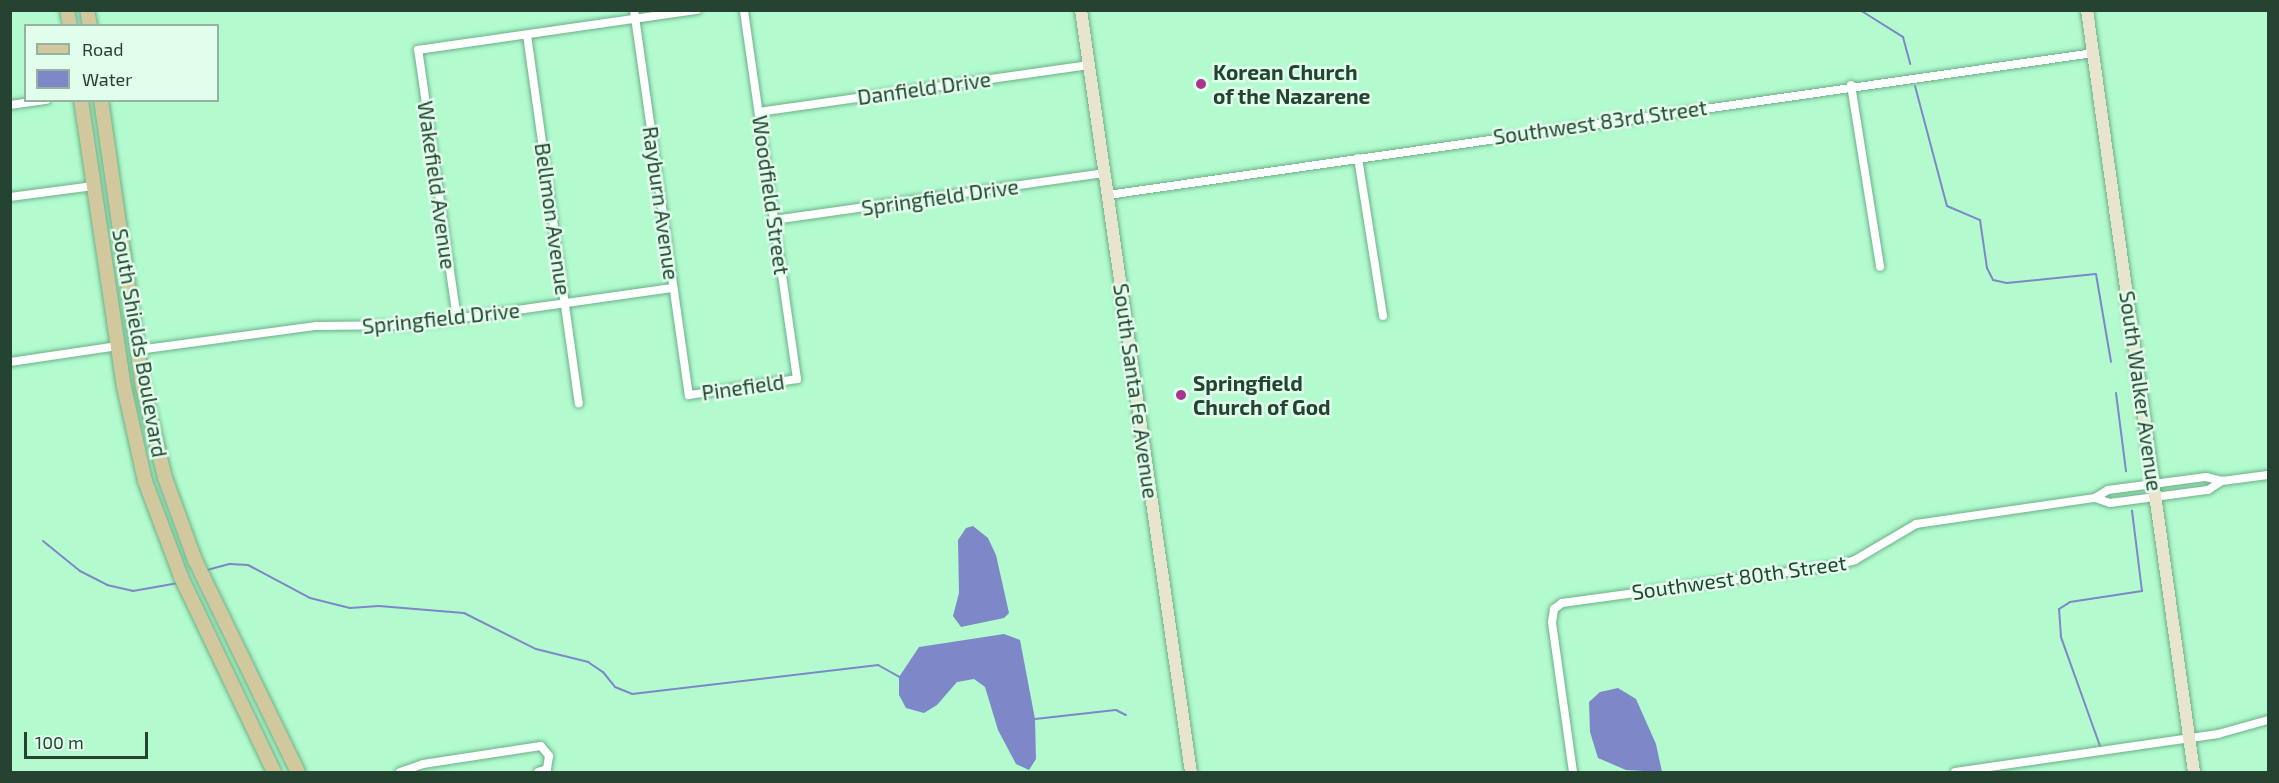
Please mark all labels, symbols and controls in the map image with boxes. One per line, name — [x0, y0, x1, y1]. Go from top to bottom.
legend — [24, 24, 219, 102]
text: Road — [82, 38, 123, 60]
place label: Korean Church of the Nazarene — [1213, 59, 1371, 109]
street label: Danfield Drive — [856, 66, 992, 110]
text: Water — [82, 68, 132, 90]
marker: Korean Church of the Nazarene — [1194, 77, 1208, 91]
street label: Southwest 83rd Street — [1492, 95, 1708, 149]
street label: Wakefield Avenue — [413, 99, 461, 271]
street label: Woodfield Street — [747, 114, 795, 276]
street label: Rayburn Avenue — [638, 124, 684, 282]
street label: Bellmon Avenue — [530, 141, 576, 297]
street label: Springfield Drive — [860, 174, 1020, 220]
street label: South Shields Boulevard — [107, 227, 173, 459]
street label: South Santa Fe Avenue — [1108, 282, 1164, 500]
street label: South Walker Avenue — [2114, 289, 2168, 493]
street label: Springfield Drive — [361, 297, 521, 339]
street label: Pinefield — [700, 369, 786, 405]
place label: Springfield Church of God — [1193, 370, 1331, 420]
marker: Springfield Church of God — [1174, 388, 1188, 402]
street label: Southwest 80th Street — [1630, 549, 1848, 605]
scale bar — [27, 720, 152, 758]
text: 100 m — [35, 731, 84, 753]

